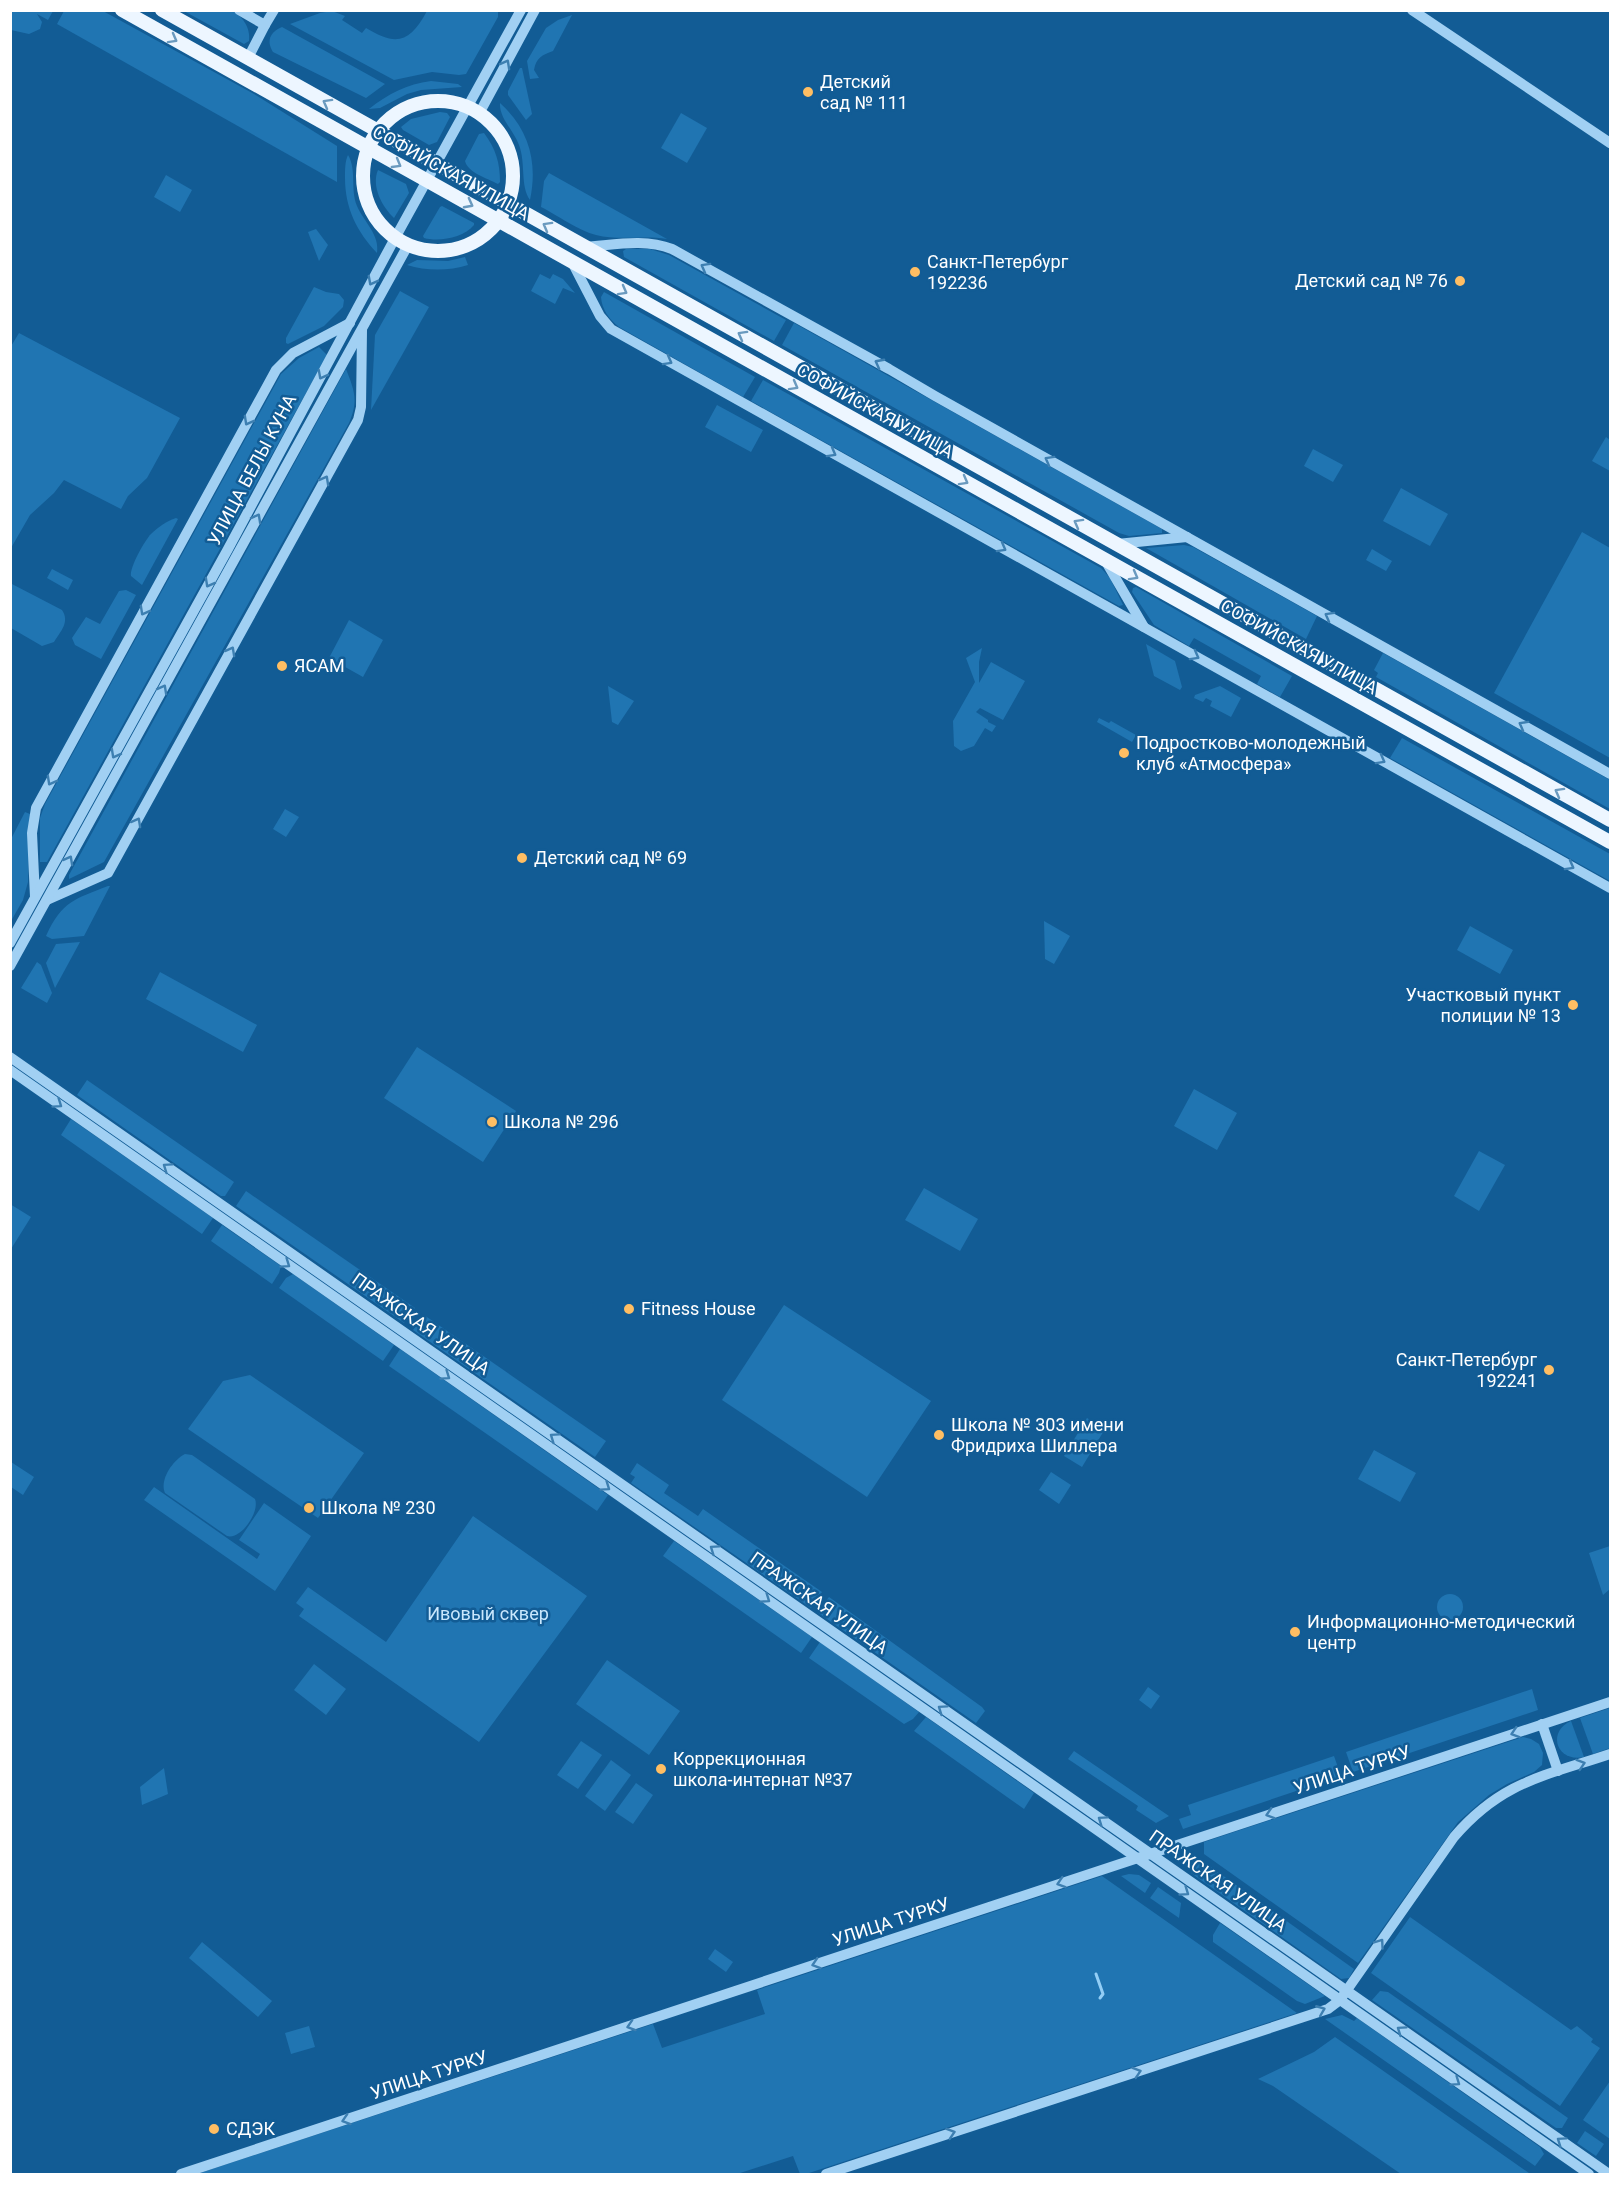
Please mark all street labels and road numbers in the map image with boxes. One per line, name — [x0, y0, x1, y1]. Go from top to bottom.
street label: СОФИЙСКАЯ УЛИЦА — [369, 121, 534, 225]
street label: СОФИЙСКАЯ УЛИЦА — [793, 359, 958, 463]
street label: УЛИЦА БЕЛЫ КУНА — [203, 390, 300, 549]
street label: СОФИЙСКАЯ УЛИЦА — [1217, 595, 1382, 699]
street label: ПРАЖСКАЯ УЛИЦА — [348, 1268, 494, 1379]
street label: ПРАЖСКАЯ УЛИЦА — [746, 1547, 892, 1658]
street label: УЛИЦА ТУРКУ — [1291, 1741, 1413, 1798]
street label: ПРАЖСКАЯ УЛИЦА — [1145, 1825, 1291, 1936]
street label: УЛИЦА ТУРКУ — [830, 1893, 952, 1950]
street label: УЛИЦА ТУРКУ — [368, 2046, 490, 2103]

